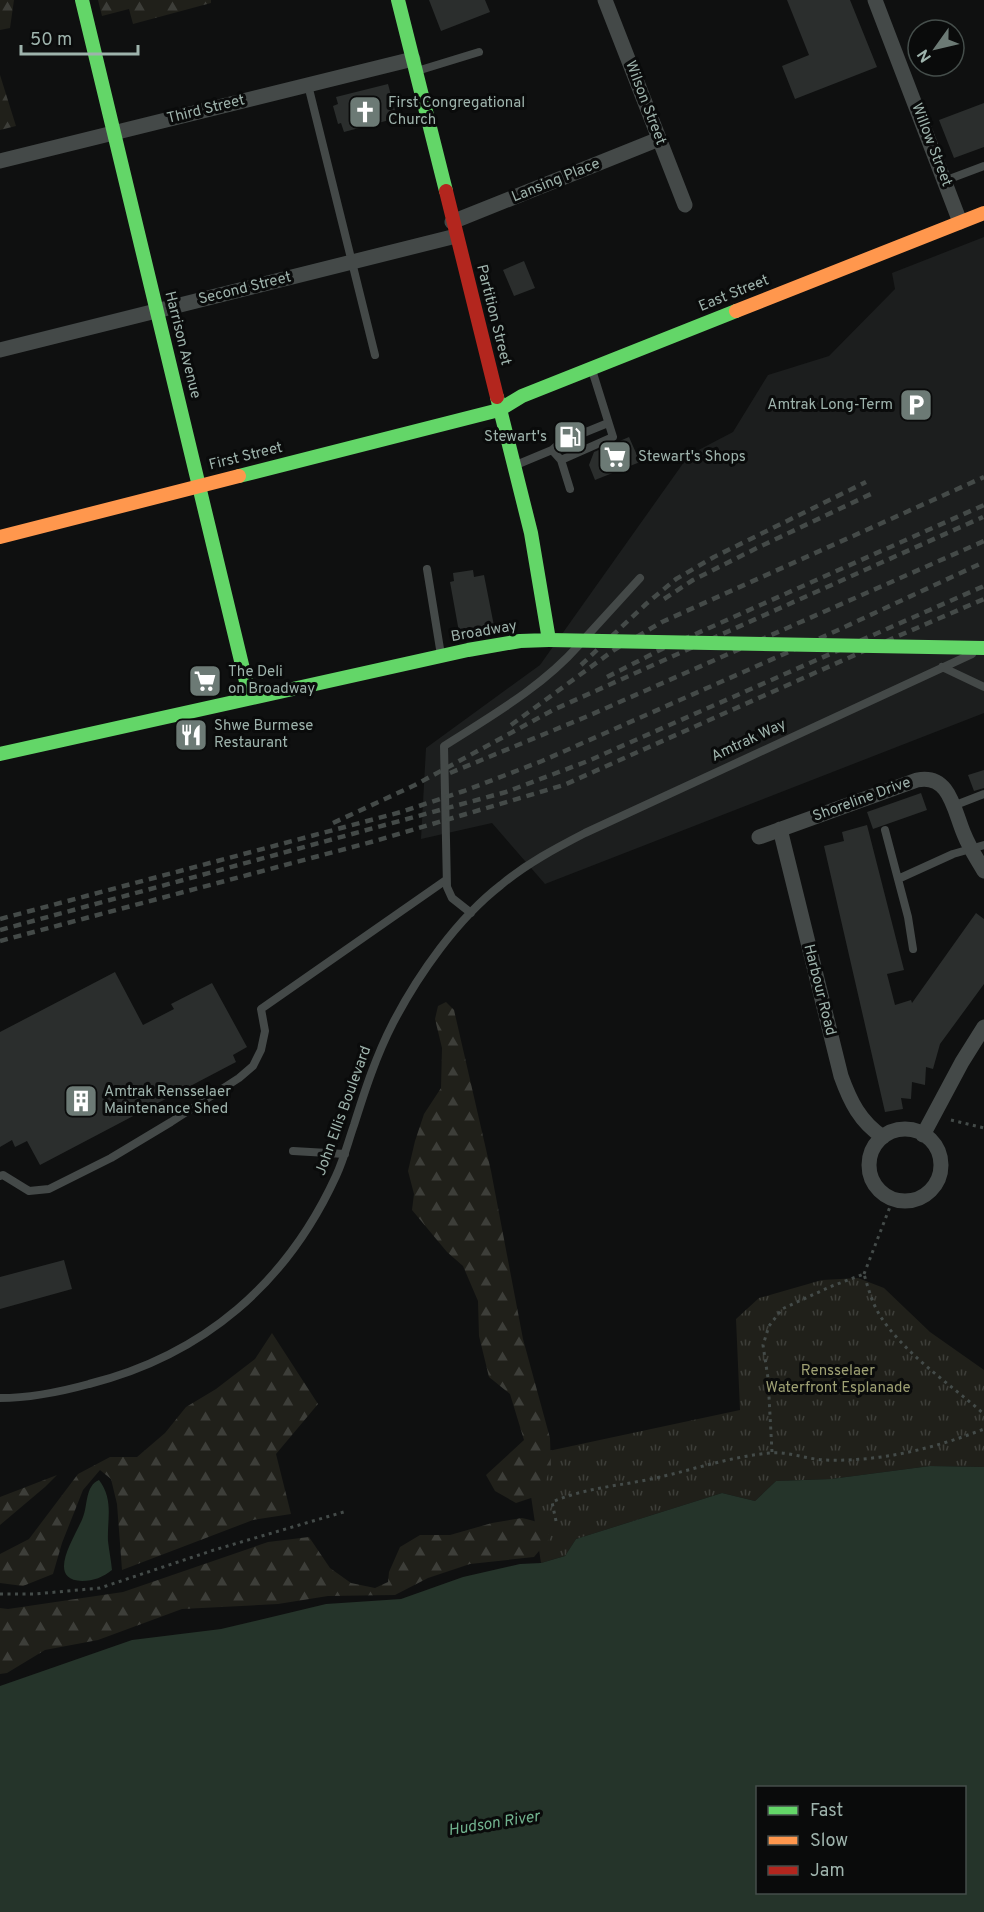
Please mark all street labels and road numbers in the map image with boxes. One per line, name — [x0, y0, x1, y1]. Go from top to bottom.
street label: Wilson Street — [620, 58, 670, 148]
street label: Third Street — [165, 91, 247, 129]
street label: Willow Street — [906, 100, 956, 190]
street label: Lansing Place — [509, 155, 603, 207]
street label: Partition Street — [471, 263, 515, 367]
street label: Second Street — [197, 268, 293, 310]
street label: East Street — [696, 271, 772, 317]
street label: Harrison Avenue — [159, 289, 205, 401]
street label: First Street — [207, 439, 285, 475]
street label: Broadway — [449, 617, 519, 647]
street label: Amtrak Way — [709, 715, 789, 767]
street label: Shoreline Drive — [810, 773, 914, 827]
street label: Harbour Road — [798, 942, 840, 1038]
street label: John Ellis Boulevard — [312, 1044, 376, 1178]

